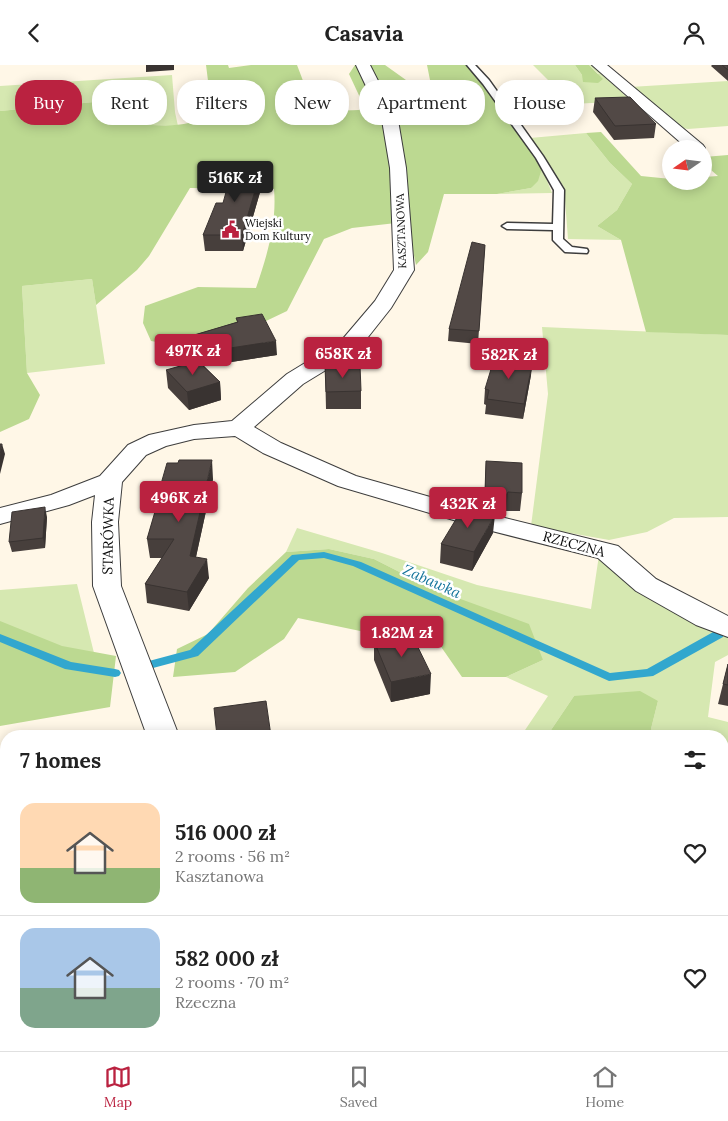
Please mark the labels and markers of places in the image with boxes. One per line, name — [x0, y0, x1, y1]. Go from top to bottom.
pin: 516K zł — [189, 161, 281, 203]
place label: Wiejski Dom Kultury — [245, 216, 311, 243]
public building icon: Wiejski Dom Kultury — [221, 219, 241, 239]
pin: 497K zł — [147, 333, 239, 376]
pin: 658K zł — [297, 337, 389, 379]
pin: 582K zł — [463, 337, 555, 380]
pin: 496K zł — [133, 481, 225, 523]
pin: 432K zł — [422, 487, 514, 529]
pin: 1.82M zł — [350, 615, 454, 658]

